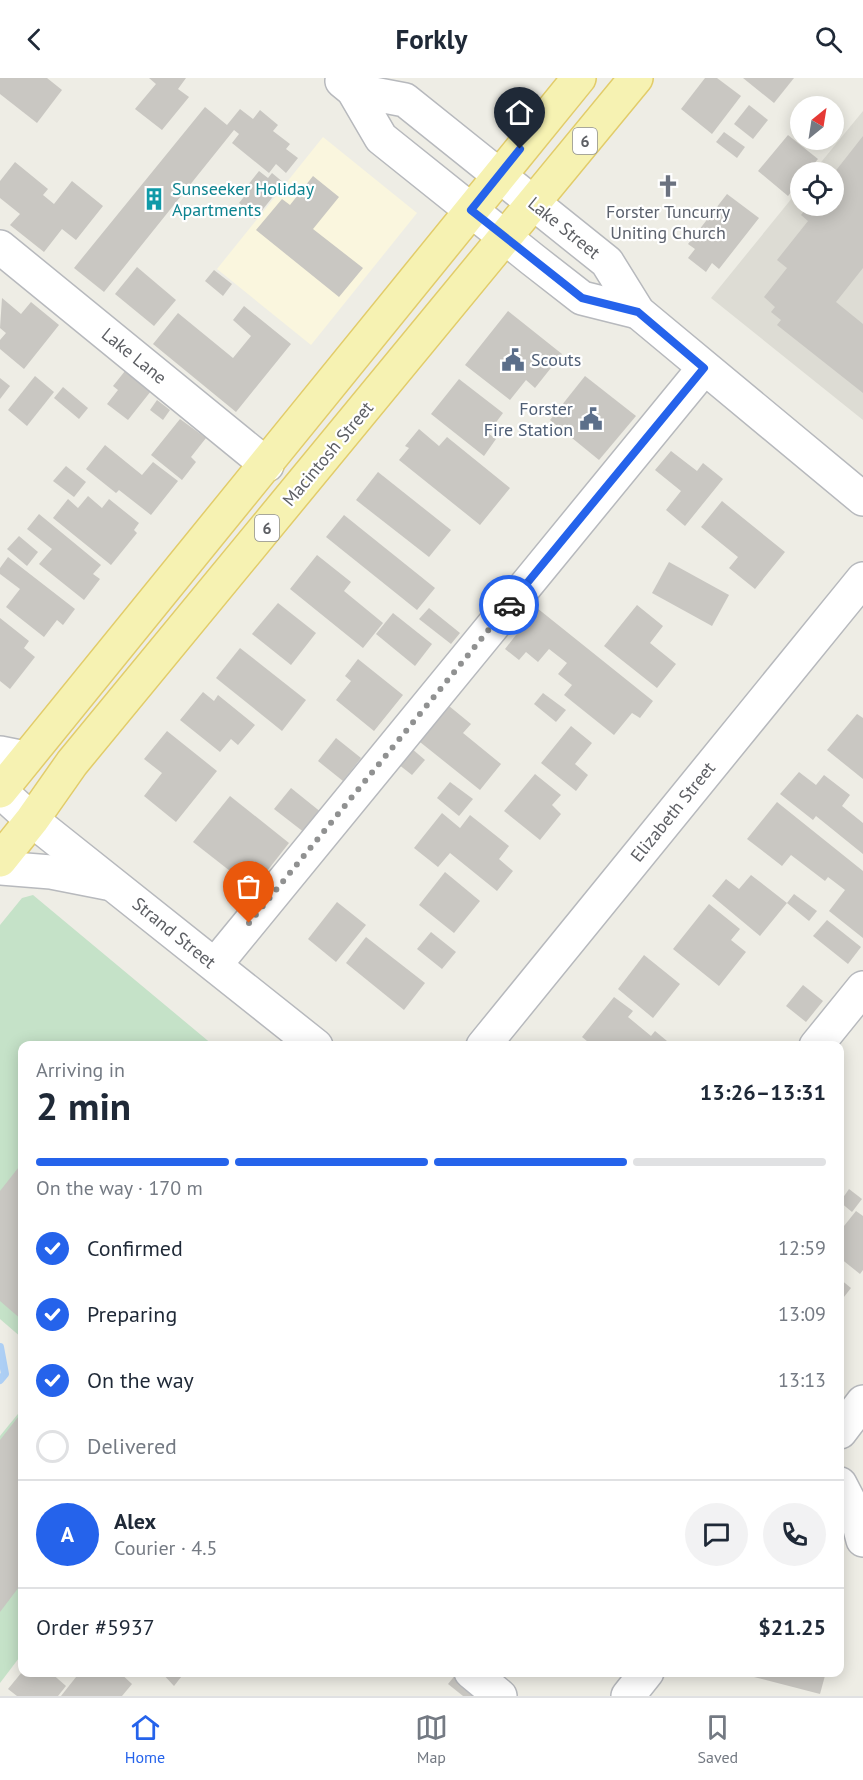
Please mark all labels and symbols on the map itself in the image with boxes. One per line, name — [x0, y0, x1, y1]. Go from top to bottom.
pin — [494, 87, 545, 149]
north arrow — [790, 96, 844, 150]
road number: 6 — [573, 128, 597, 154]
church icon: Forster Tuncurry Uniting Church — [655, 173, 681, 199]
place label: Sunseeker Holiday Apartments — [172, 177, 315, 221]
building icon: Sunseeker Holiday Apartments — [141, 186, 167, 212]
street label: Lake Street — [524, 192, 605, 264]
place label: Forster Tuncurry Uniting Church — [606, 200, 731, 244]
street label: Lake Lane — [97, 322, 172, 389]
public building icon: Scouts — [500, 347, 526, 373]
place label: Scouts — [531, 348, 581, 371]
street label: Macintosh Street — [277, 397, 378, 511]
place label: Forster Fire Station — [484, 397, 573, 441]
public building icon: Forster Fire Station — [578, 406, 604, 432]
road number: 6 — [255, 515, 279, 541]
courier — [479, 575, 539, 635]
street label: Elizabeth Street — [625, 757, 720, 866]
pin — [223, 861, 274, 923]
street label: Strand Street — [128, 892, 221, 973]

